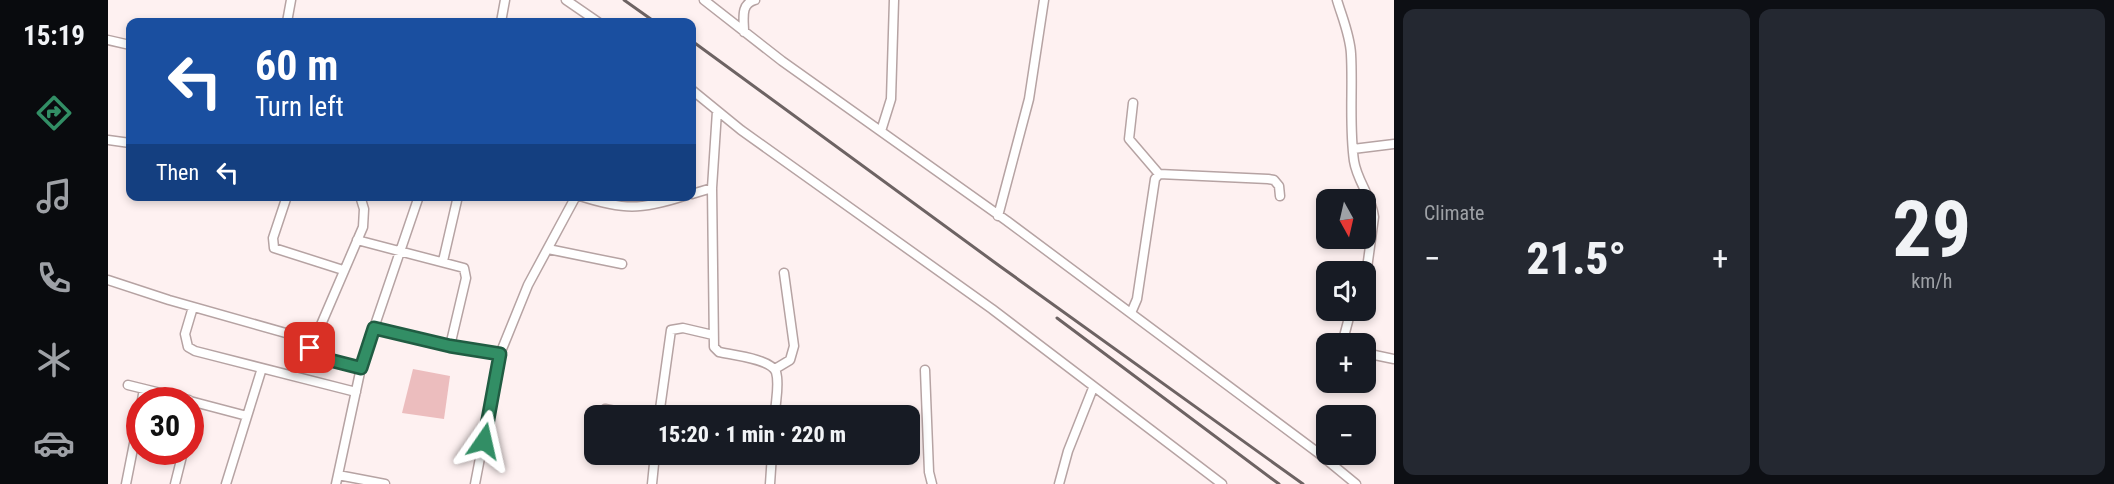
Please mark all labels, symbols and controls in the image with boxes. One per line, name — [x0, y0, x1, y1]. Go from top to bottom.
text: 15:19 — [23, 20, 85, 52]
text: 60 m — [255, 41, 338, 90]
icon: left — [156, 42, 234, 120]
text: Turn left — [255, 91, 344, 123]
icon: directions — [33, 92, 75, 134]
icon: left — [211, 156, 244, 189]
text: Then — [156, 160, 199, 185]
icon: music — [33, 175, 75, 217]
text: 29 — [1892, 184, 1971, 275]
north arrow — [1316, 189, 1376, 249]
map controls — [1316, 189, 1376, 465]
text: Climate — [1424, 201, 1484, 225]
text: 21.5° — [1526, 232, 1626, 285]
text: − — [1424, 239, 1441, 278]
text: + — [1712, 239, 1728, 278]
icon: phone — [33, 257, 75, 299]
button: sound — [1316, 261, 1376, 321]
text: km/h — [1911, 269, 1952, 293]
pin — [284, 322, 335, 373]
icon: arrive — [293, 331, 326, 364]
button: + — [1316, 333, 1376, 393]
icon: climate — [33, 339, 75, 381]
speed limit sign: 30 — [126, 387, 204, 465]
button: − — [1316, 405, 1376, 465]
position arrow — [452, 409, 516, 473]
icon: car — [33, 422, 75, 464]
text: 15:20 · 1 min · 220 m — [658, 422, 846, 447]

